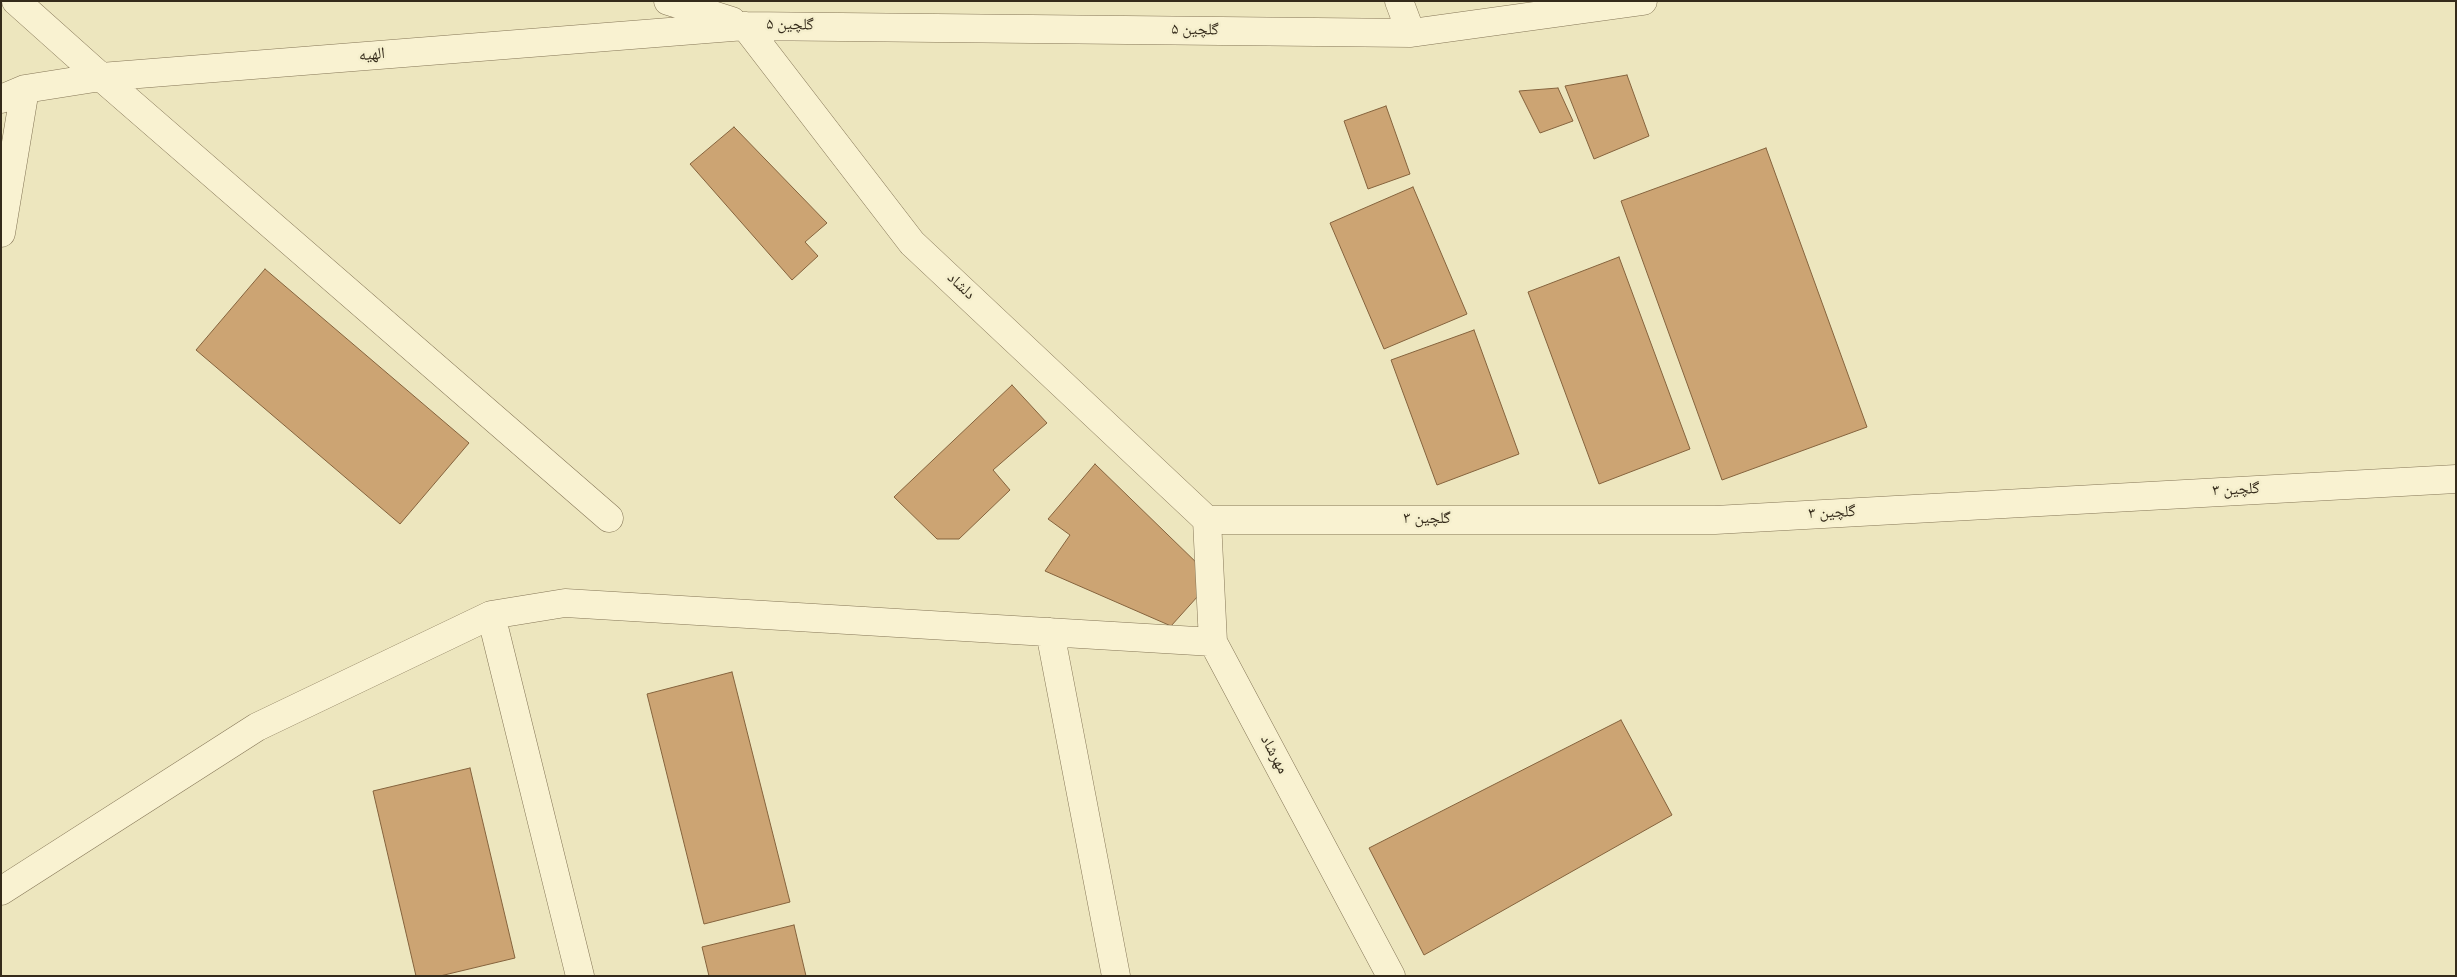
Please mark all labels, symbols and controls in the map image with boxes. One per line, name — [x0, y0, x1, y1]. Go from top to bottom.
street label: گلچین ۵ — [766, 16, 814, 36]
street label: گلچین ۵ — [1171, 21, 1219, 41]
street label: الهیه — [358, 45, 386, 67]
street label: دلشاد — [942, 269, 978, 305]
street label: گلچین ۳ — [2212, 480, 2260, 502]
street label: گلچین ۳ — [1808, 503, 1856, 525]
street label: گلچین ۳ — [1403, 510, 1451, 530]
street label: مهرشاد — [1255, 732, 1291, 778]

